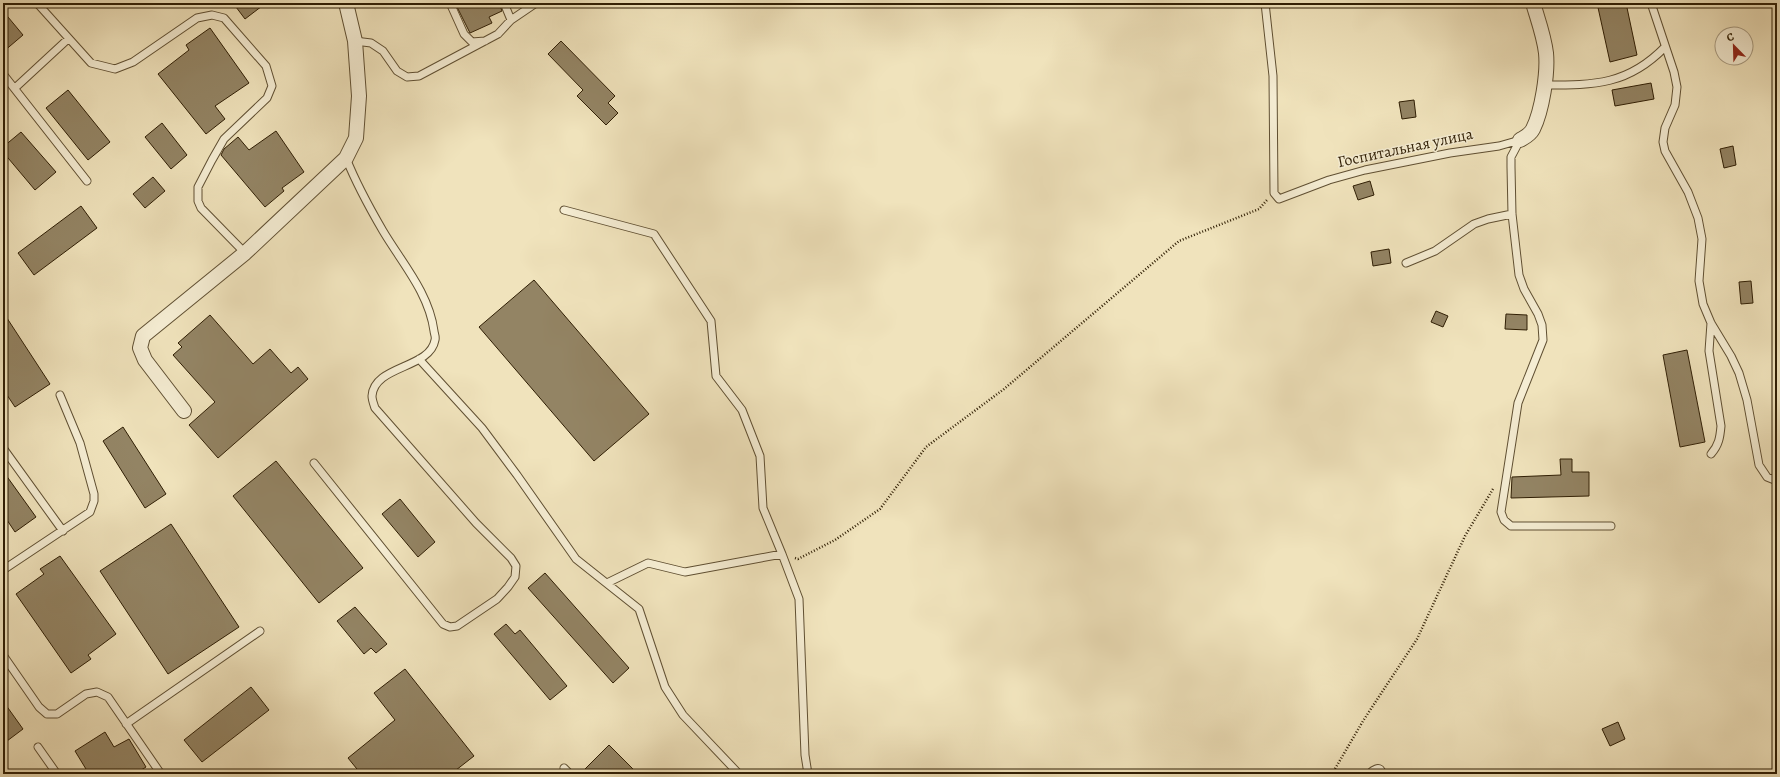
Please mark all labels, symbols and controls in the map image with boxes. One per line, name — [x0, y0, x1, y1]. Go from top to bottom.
north arrow — [1714, 26, 1754, 66]
text: С — [1724, 29, 1737, 45]
street label: Госпитальная улица — [1335, 123, 1476, 173]

